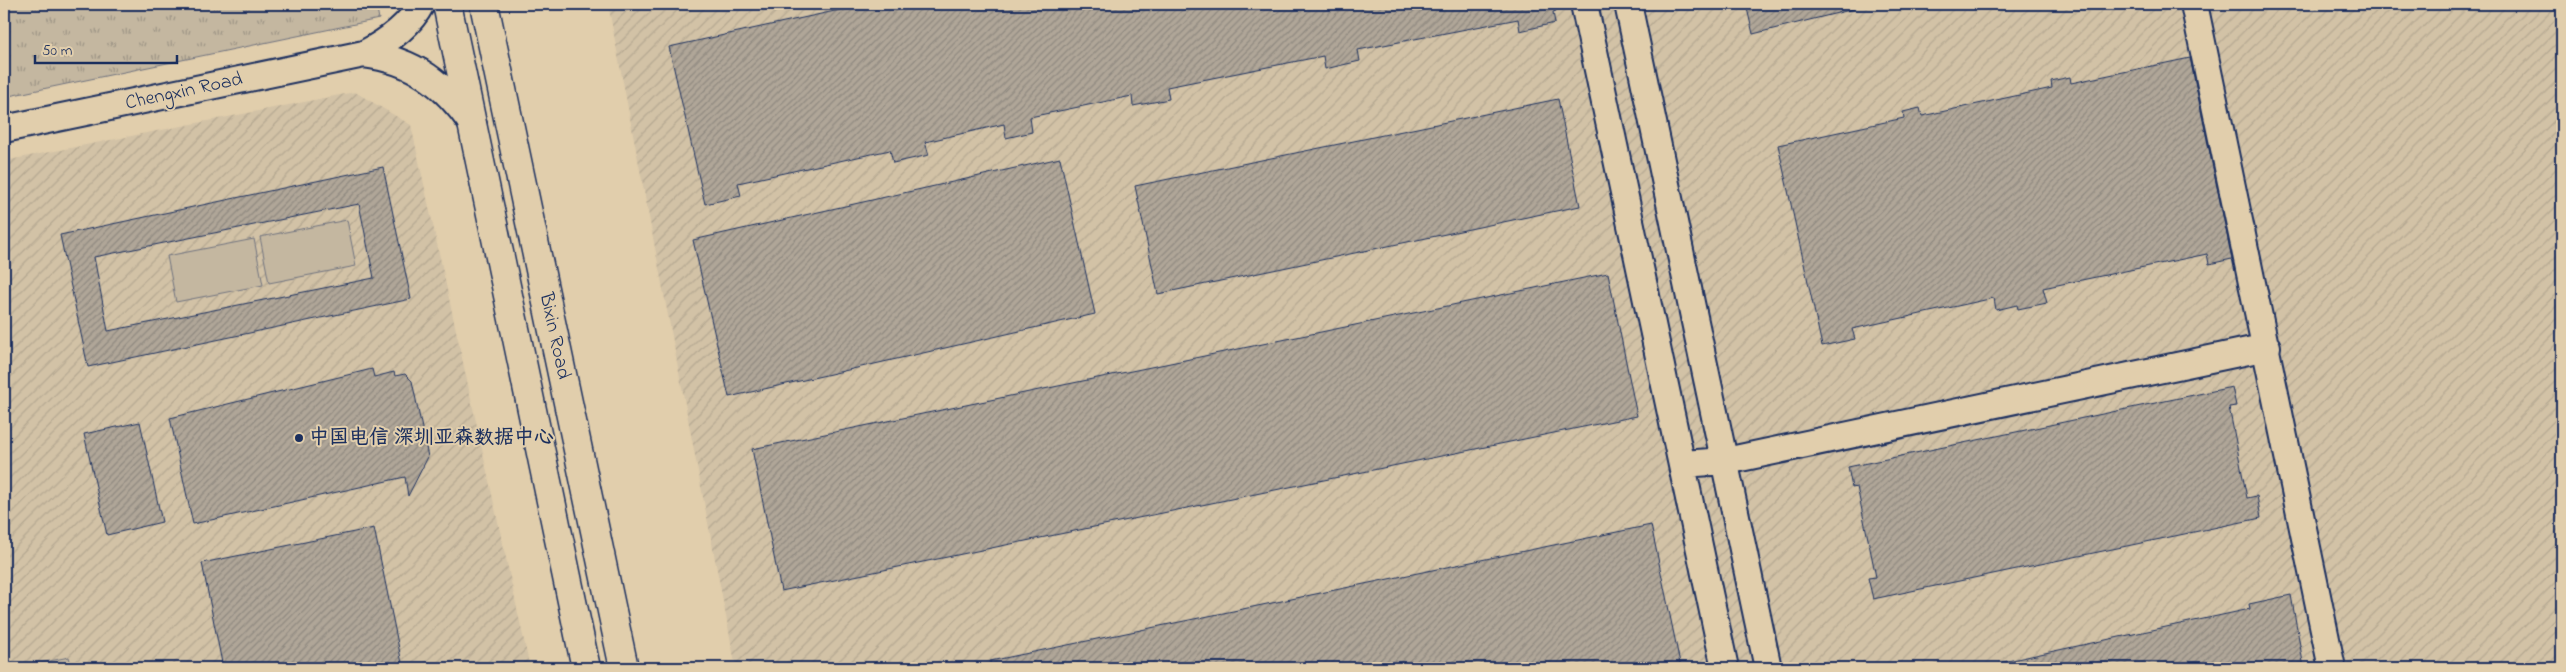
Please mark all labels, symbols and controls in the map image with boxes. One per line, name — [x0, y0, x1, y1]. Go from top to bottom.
scale bar — [35, 32, 178, 64]
text: 50 m — [42, 40, 73, 62]
street label: Chengxin Road — [123, 65, 246, 120]
street label: Bixin Road — [530, 289, 577, 382]
place label: 中国电信 深圳亚森数据中心 — [309, 424, 554, 453]
marker: 中国电信 深圳亚森数据中心 — [293, 432, 305, 444]

